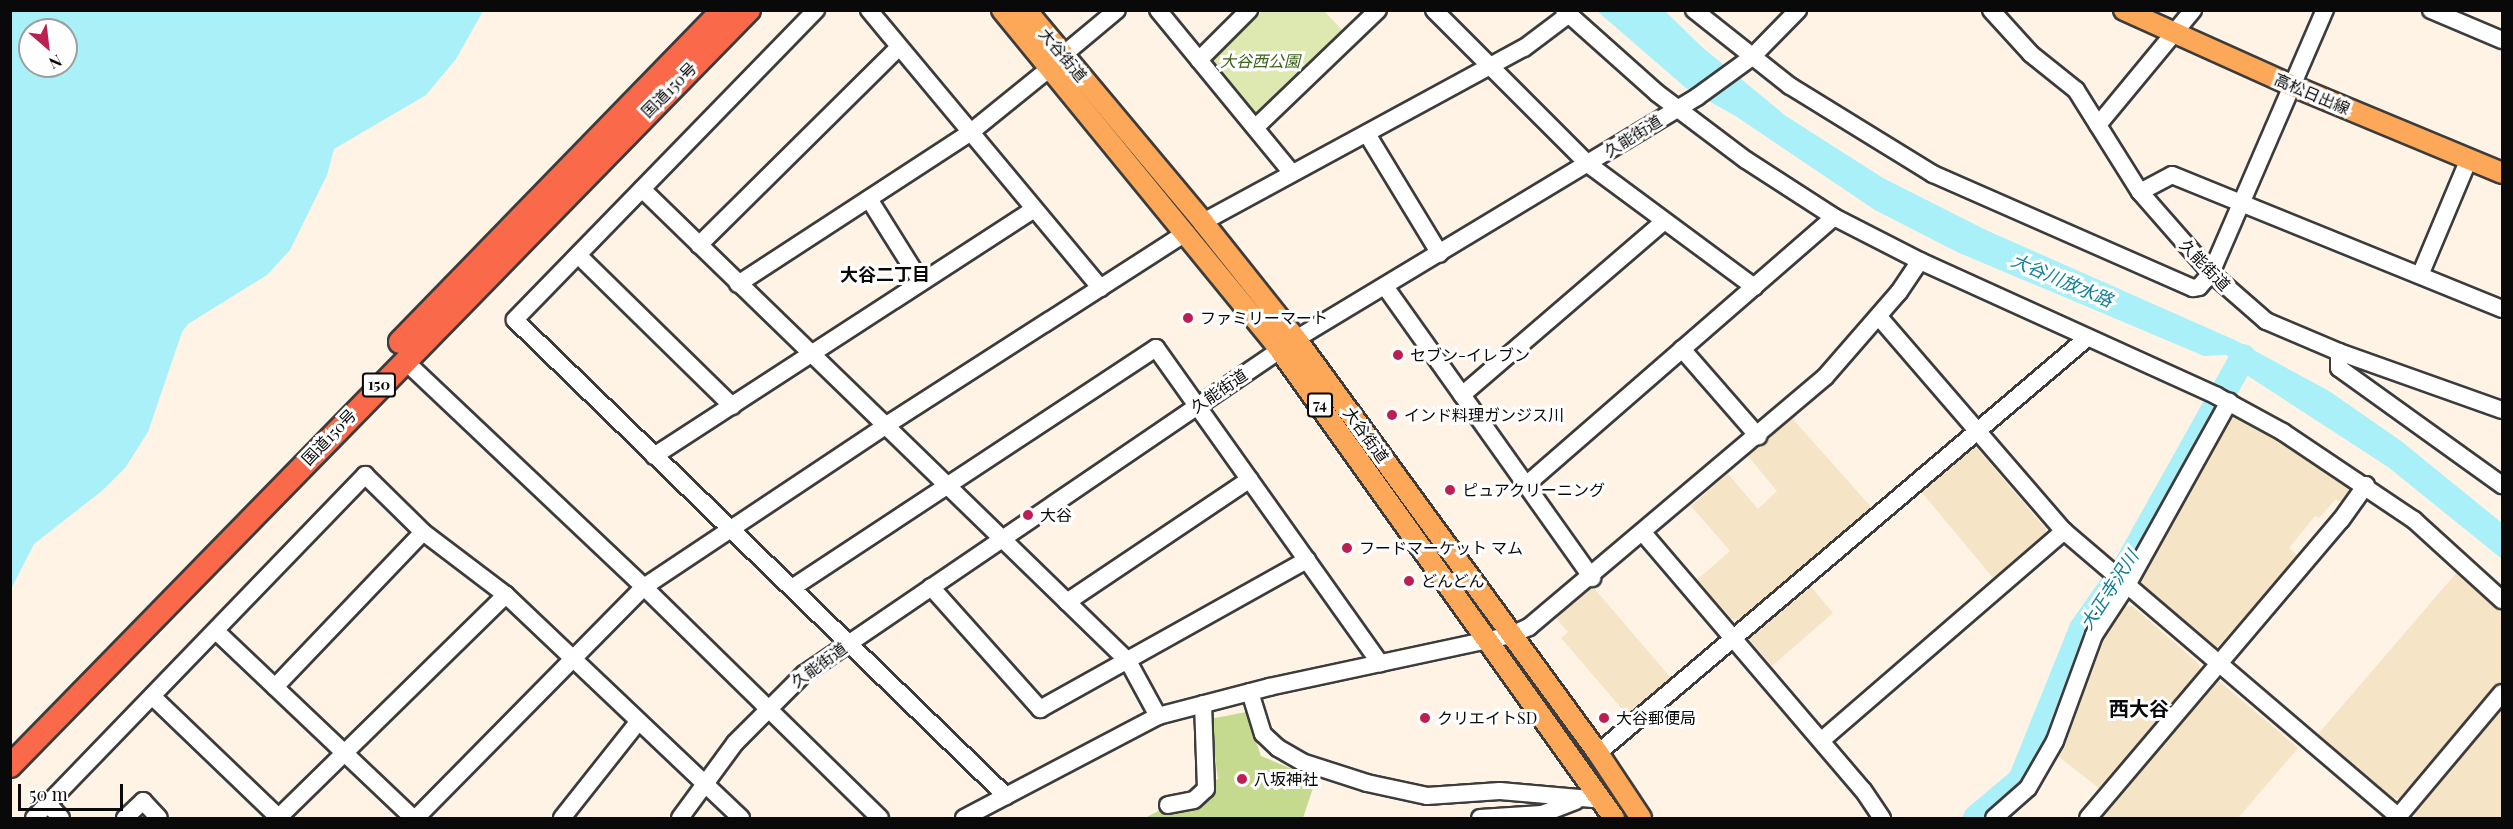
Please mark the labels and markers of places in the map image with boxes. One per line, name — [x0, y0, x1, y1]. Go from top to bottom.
place label: ファミリーマート — [1200, 308, 1328, 328]
marker: ファミリーマート — [1181, 311, 1195, 325]
place label: セブン-イレブン — [1410, 345, 1530, 365]
marker: セブン-イレブン — [1391, 348, 1405, 362]
place label: インド料理ガンジス川 — [1404, 405, 1564, 425]
marker: インド料理ガンジス川 — [1385, 408, 1399, 422]
place label: ピュアクリーニング — [1462, 480, 1606, 500]
marker: ピュアクリーニング — [1443, 483, 1457, 497]
place label: 大谷 — [1040, 505, 1072, 525]
marker: 大谷 — [1021, 508, 1035, 522]
place label: フードマーケット マム — [1359, 538, 1523, 558]
marker: フードマーケット マム — [1340, 541, 1354, 555]
place label: どんどん — [1421, 571, 1485, 591]
marker: どんどん — [1402, 574, 1416, 588]
place label: クリエイトSD — [1437, 708, 1537, 728]
place label: 大谷郵便局 — [1616, 708, 1696, 728]
marker: クリエイトSD — [1418, 711, 1432, 725]
marker: 大谷郵便局 — [1597, 711, 1611, 725]
place label: 八坂神社 — [1254, 769, 1318, 789]
marker: 八坂神社 — [1235, 772, 1249, 786]

